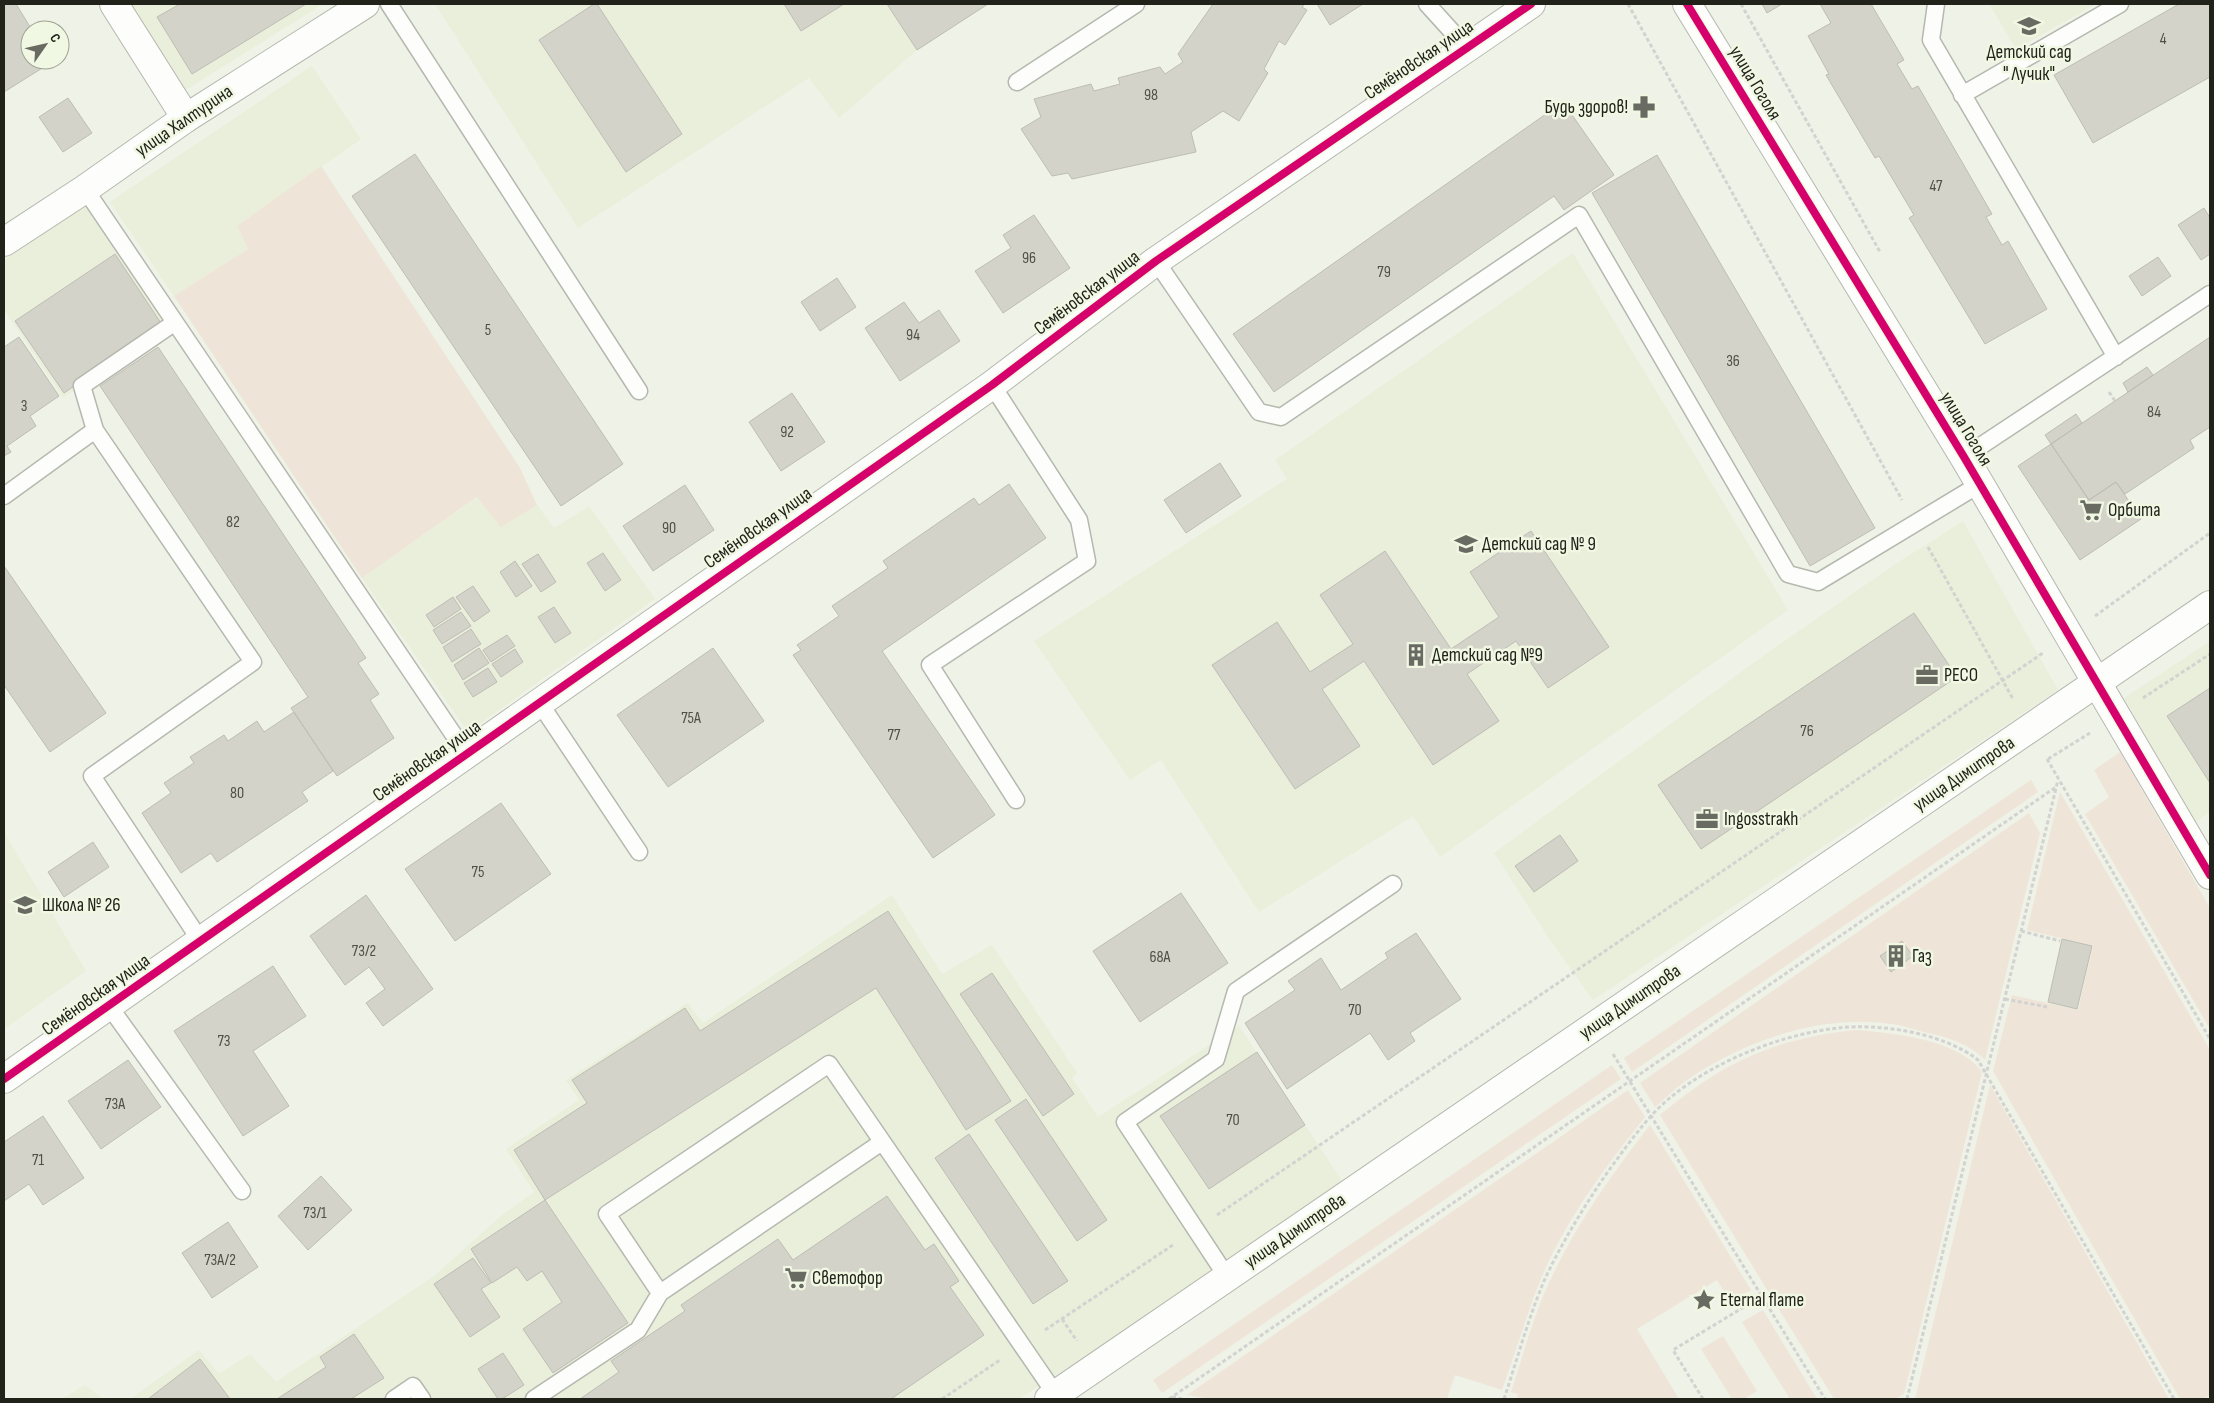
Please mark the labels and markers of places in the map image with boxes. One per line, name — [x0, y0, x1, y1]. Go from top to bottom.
school or university icon: Детский сад " Лучик" — [2016, 13, 2042, 39]
place label: Детский сад " Лучик" — [1986, 41, 2072, 86]
pharmacy icon: Будь здоров! — [1631, 94, 1657, 120]
place label: Будь здоров! — [1544, 96, 1628, 119]
supermarket icon: Орбита — [2078, 497, 2104, 523]
place label: Орбита — [2108, 499, 2161, 522]
school or university icon: Детский сад № 9 — [1453, 531, 1479, 557]
place label: Детский сад № 9 — [1482, 533, 1596, 556]
building icon: Детский сад №9 — [1403, 642, 1429, 668]
place label: Детский сад №9 — [1432, 644, 1543, 667]
office icon: РЕСО — [1914, 662, 1940, 688]
place label: РЕСО — [1944, 664, 1978, 687]
office icon: Ingosstrakh — [1694, 806, 1720, 832]
place label: Ingosstrakh — [1724, 808, 1798, 831]
school or university icon: Школа № 26 — [12, 892, 38, 918]
place label: Школа № 26 — [42, 894, 121, 917]
building icon: Газ — [1883, 943, 1909, 969]
place label: Газ — [1912, 945, 1932, 968]
supermarket icon: Светофор — [783, 1265, 809, 1291]
place label: Светофор — [812, 1267, 883, 1290]
place icon: Eternal flame — [1691, 1287, 1717, 1313]
place label: Eternal flame — [1720, 1289, 1804, 1312]

